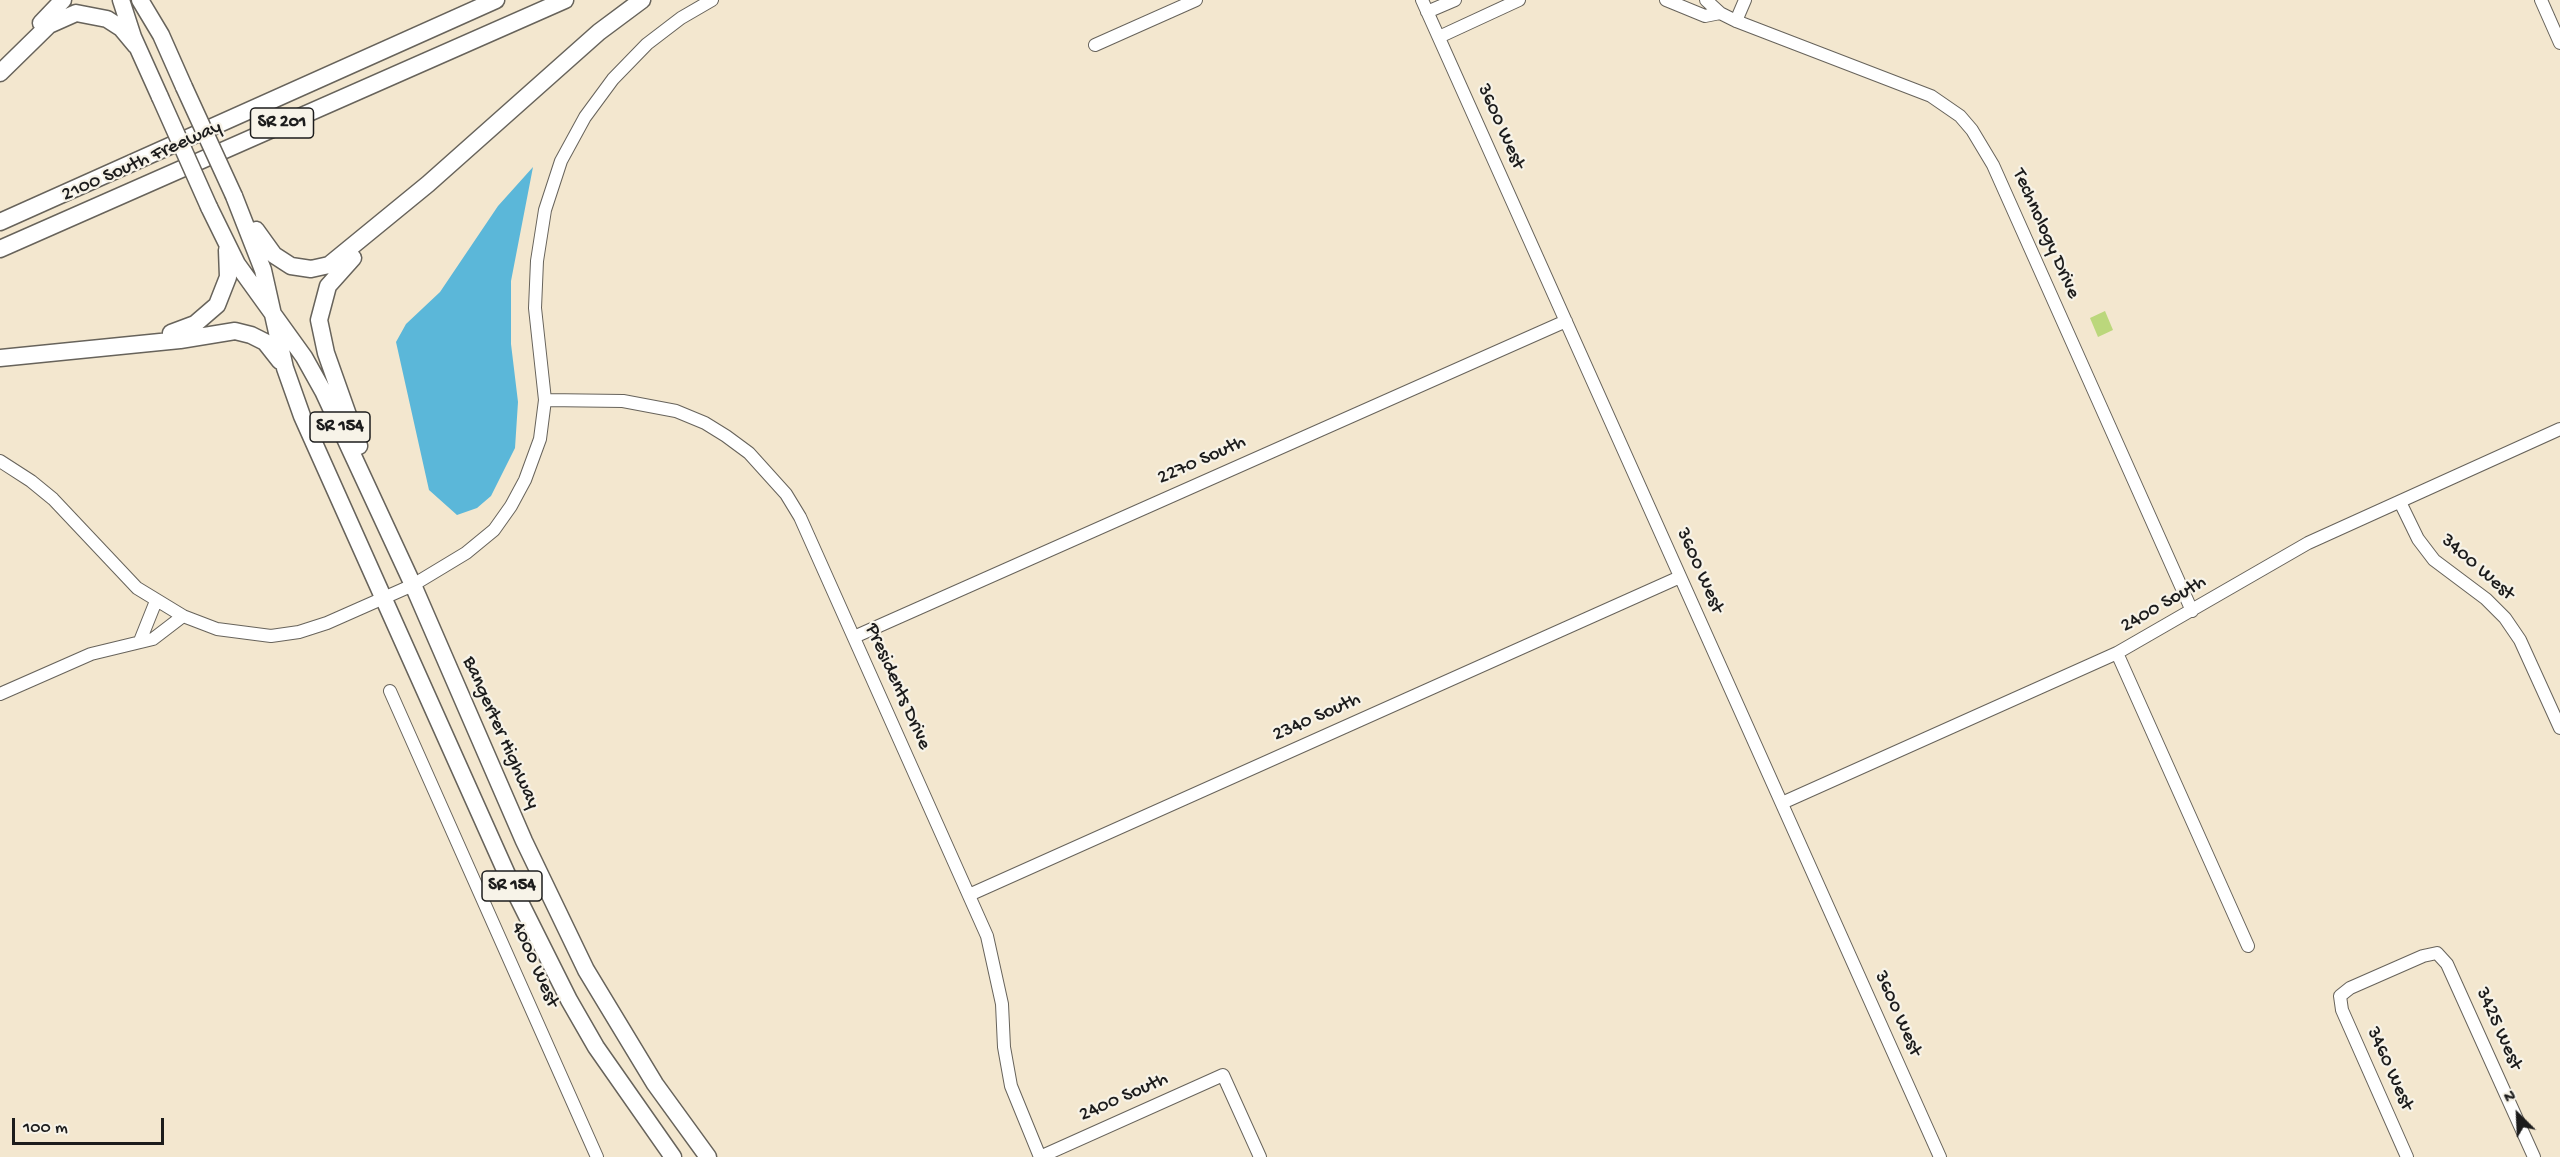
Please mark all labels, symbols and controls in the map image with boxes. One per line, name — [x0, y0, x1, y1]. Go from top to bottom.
street label: 3600 West — [1471, 81, 1529, 173]
road number: SR 201 — [250, 108, 314, 138]
street label: 2100 South Freeway — [58, 116, 226, 208]
street label: Technology Drive — [2006, 165, 2084, 303]
road number: SR 154 — [310, 412, 370, 442]
street label: 2270 South — [1154, 431, 1250, 491]
street label: 3600 West — [1670, 525, 1728, 617]
street label: 3400 West — [2435, 529, 2519, 607]
street label: 2400 South — [2117, 571, 2211, 639]
street label: Presidents Drive — [858, 620, 936, 754]
street label: Bangerter Highway — [456, 653, 544, 813]
street label: 2340 South — [1269, 688, 1365, 748]
road number: SR 154 — [482, 871, 542, 901]
street label: 4000 West — [505, 918, 563, 1012]
street label: 3600 West — [1868, 968, 1926, 1060]
street label: 3425 West — [2469, 984, 2527, 1074]
street label: 3460 West — [2360, 1024, 2418, 1114]
street label: 2400 South — [1076, 1068, 1172, 1128]
north arrow — [2488, 1085, 2548, 1145]
text: N — [2502, 1087, 2519, 1109]
scale bar — [15, 1106, 166, 1144]
text: 100 m — [23, 1118, 68, 1139]

